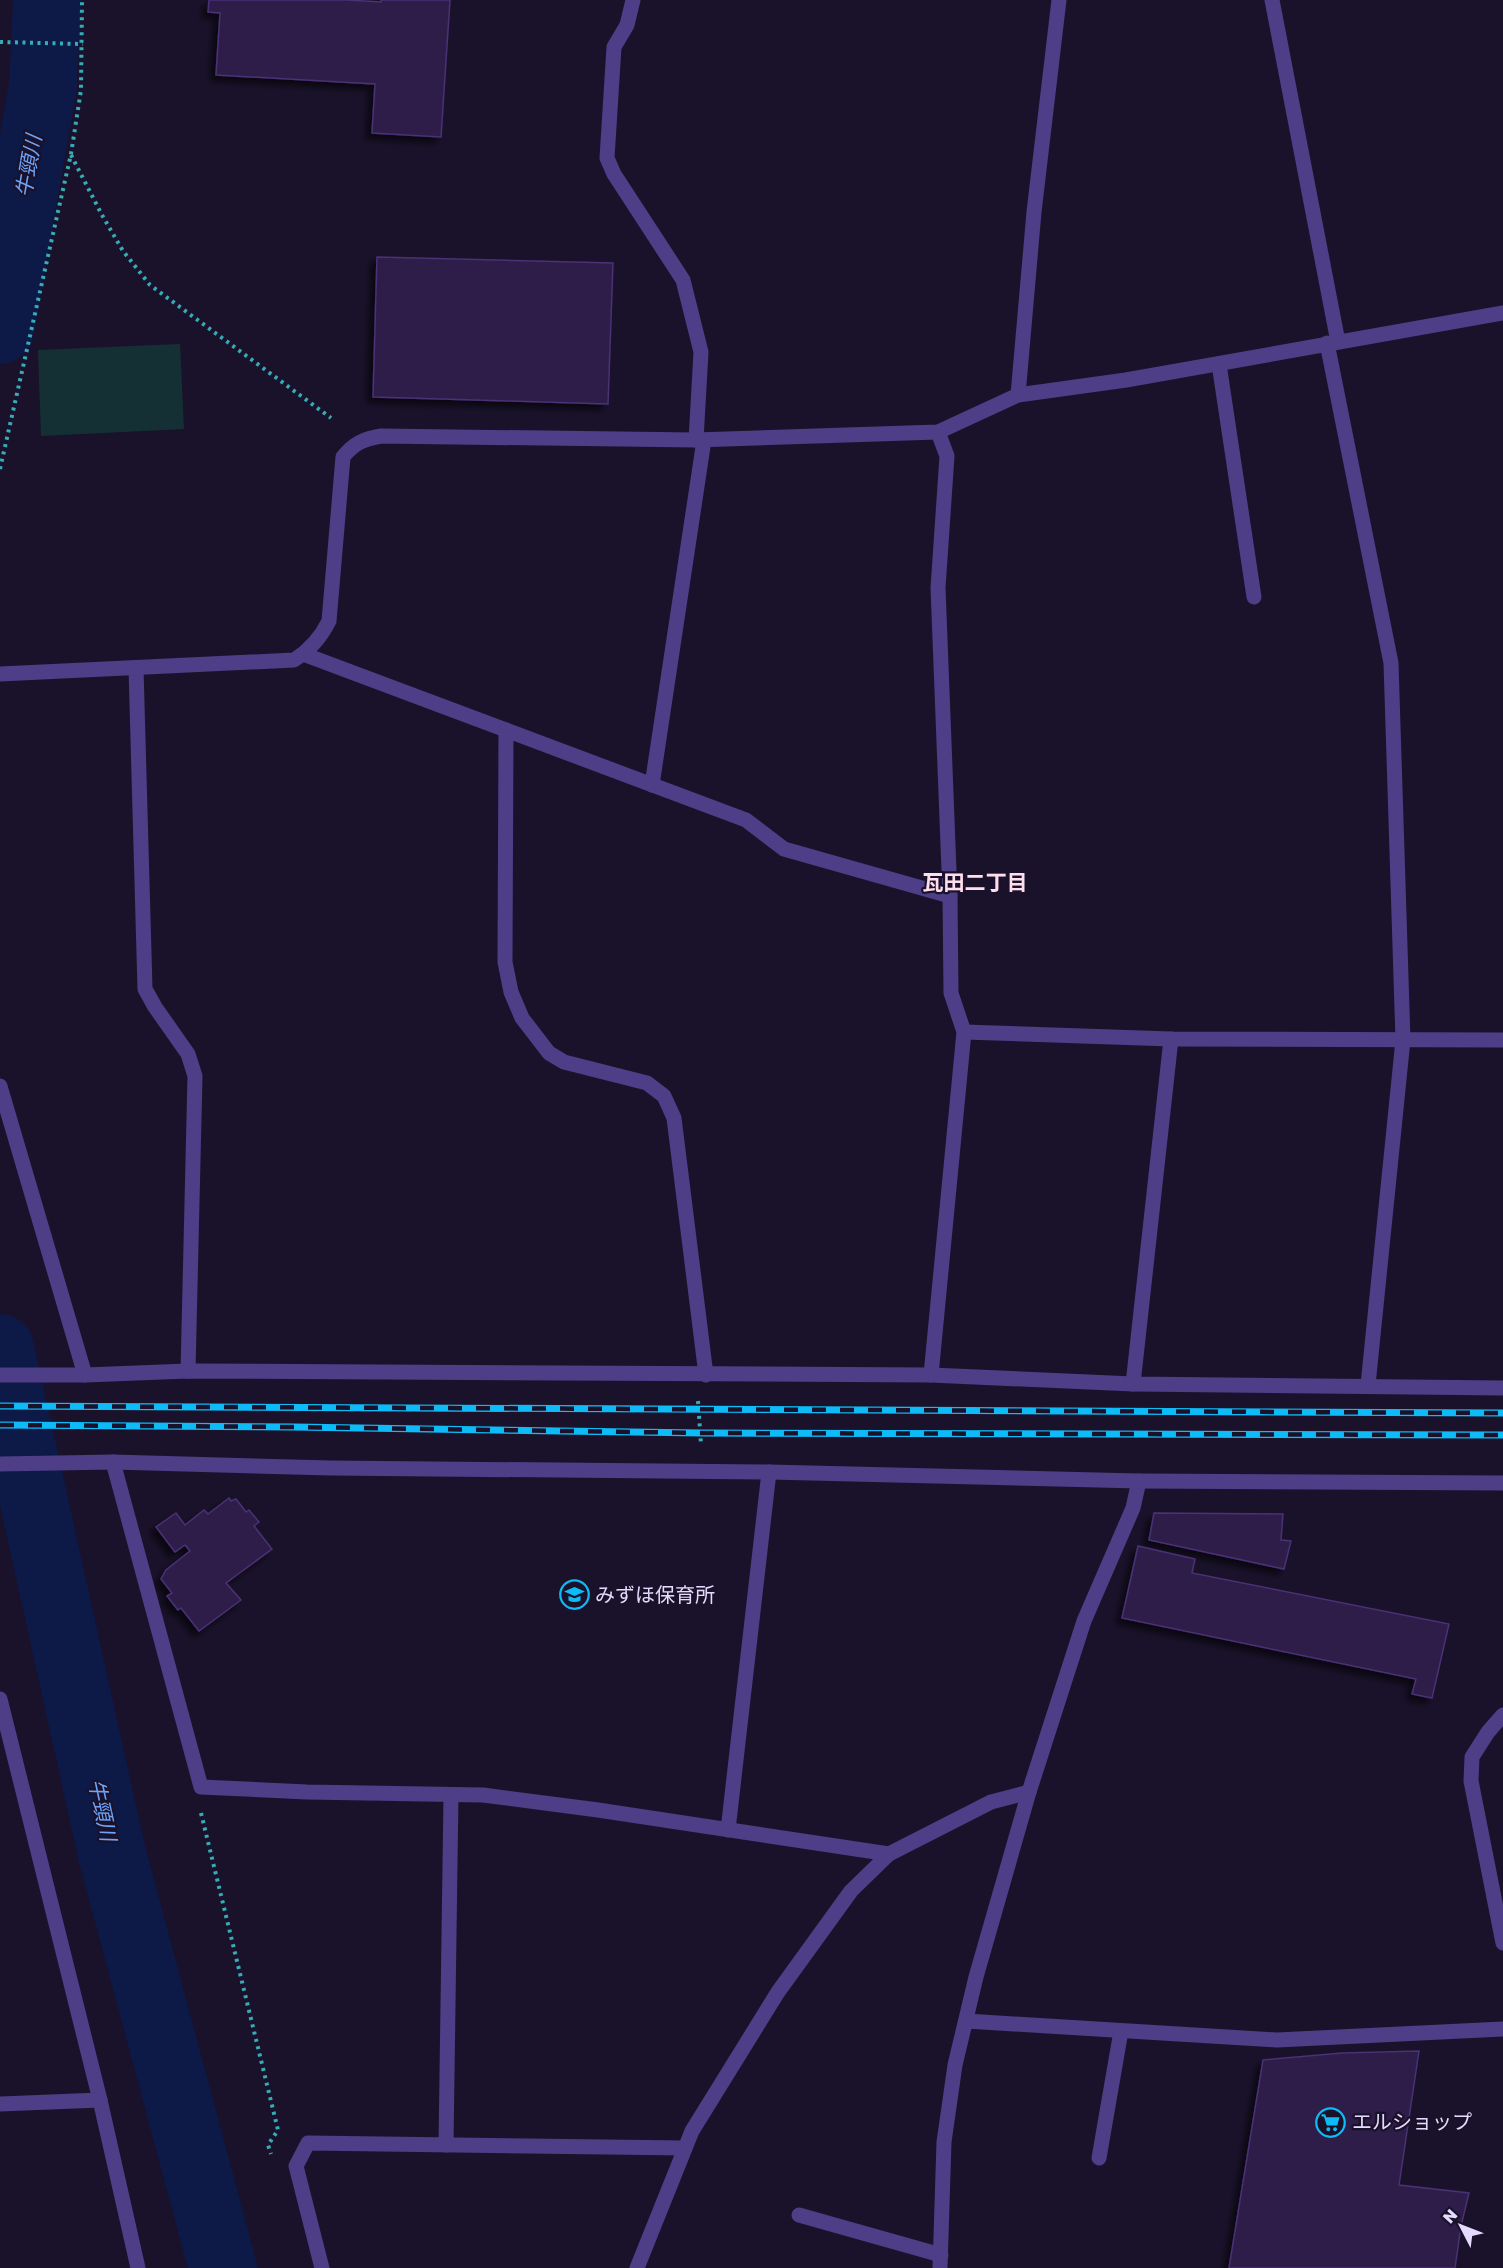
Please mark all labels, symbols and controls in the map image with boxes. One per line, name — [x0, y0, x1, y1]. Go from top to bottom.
water label: 牛頸川 — [10, 131, 47, 199]
district label: 瓦田二丁目 — [923, 869, 1028, 895]
school or university icon: みずほ保育所 — [558, 1579, 590, 1611]
place label: みずほ保育所 — [595, 1582, 715, 1606]
water label: 牛頸川 — [84, 1776, 123, 1845]
supermarket icon: エルショップ — [1315, 2106, 1347, 2138]
place label: エルショップ — [1352, 2109, 1472, 2133]
north arrow — [1431, 2196, 1491, 2256]
text: N — [1438, 2205, 1461, 2227]

